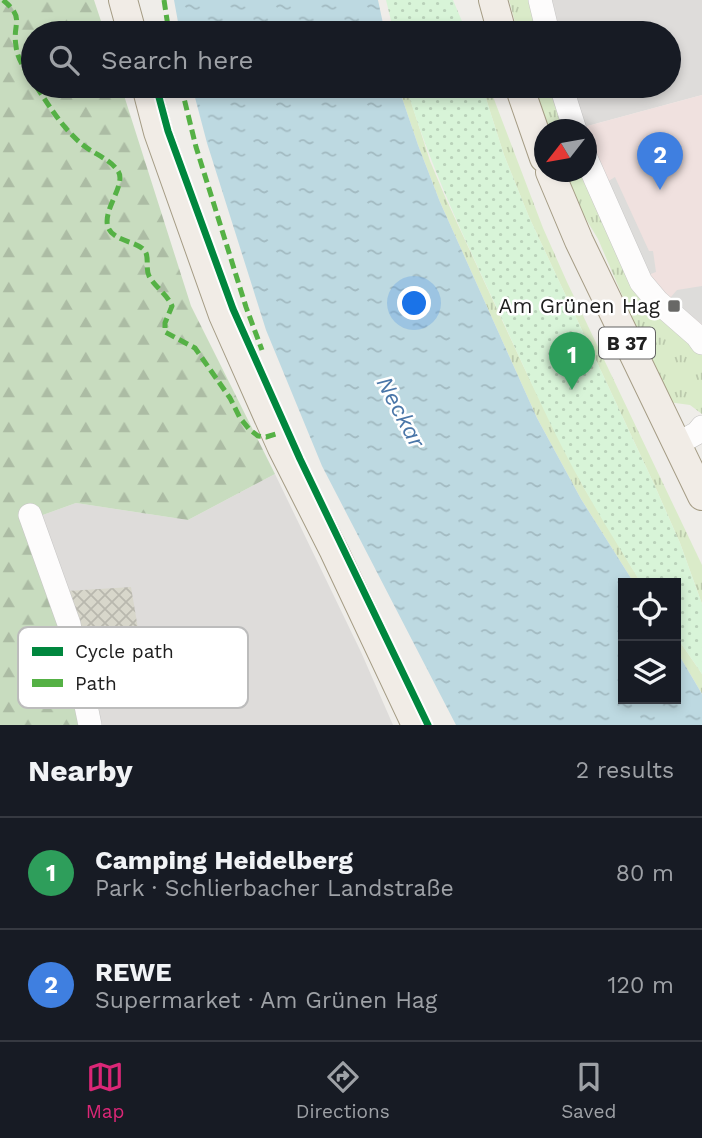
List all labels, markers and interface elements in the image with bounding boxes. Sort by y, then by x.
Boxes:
search box [21,21,681,98]
icon: search [45,41,83,79]
text: Search here [101,45,253,75]
north arrow [534,119,597,182]
pin: 2 [637,132,683,190]
your location [397,286,431,320]
place label: Am Grünen Hag [499,293,661,318]
marker: Am Grünen Hag [666,298,682,314]
road number: B 37 [599,328,655,358]
pin: 1 [549,332,595,390]
water label: Neckar [371,372,431,453]
map controls [618,578,681,704]
button: locate [618,578,681,641]
legend [18,627,248,708]
text: Cycle path [75,640,174,663]
button: layers [618,641,681,704]
text: Path [75,672,117,695]
text: Nearby [28,753,133,788]
text: 2 results [576,757,674,784]
text: Camping Heidelberg [95,845,353,875]
text: 1 [46,860,56,887]
text: 80 m [616,860,674,887]
text: Park · Schlierbacher Landstraße [95,875,454,902]
text: REWE [95,957,172,987]
text: 2 [44,972,58,999]
text: 120 m [608,972,674,999]
text: Supermarket · Am Grünen Hag [95,987,437,1014]
tab: Map [86,1058,124,1123]
tab: Directions [296,1058,390,1123]
tab: Saved [561,1058,616,1123]

